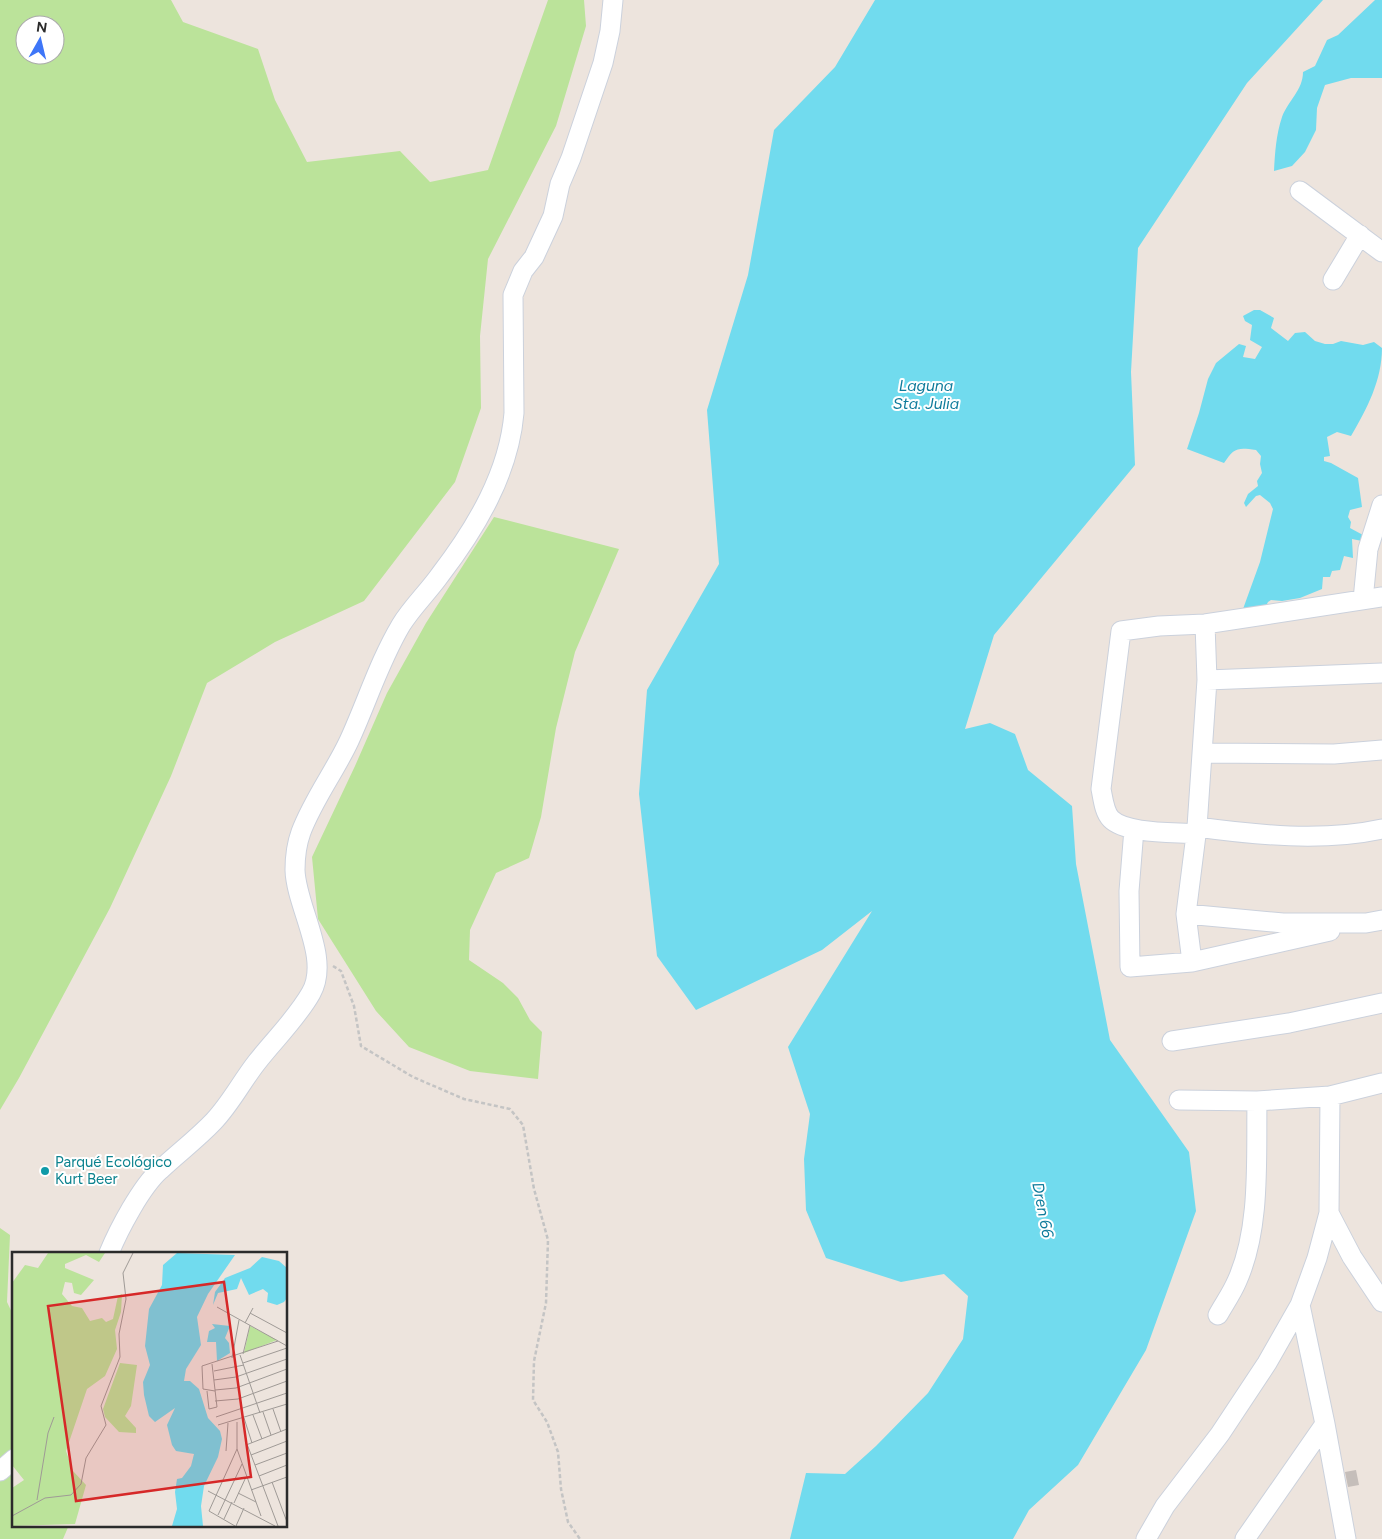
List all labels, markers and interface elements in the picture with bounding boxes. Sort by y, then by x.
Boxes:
north arrow [15,15,65,65]
text: N [35,18,48,37]
water label: Laguna Sta. Julia [893,376,959,413]
place label: Parqué Ecológico Kurt Beer [55,1153,172,1188]
marker: Parqué Ecológico Kurt Beer [39,1165,51,1177]
water label: Dren 66 [1028,1181,1058,1240]
inset map [12,1252,288,1526]

